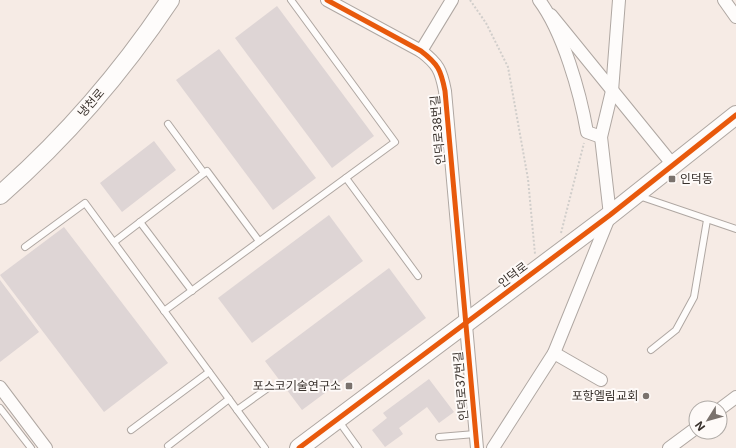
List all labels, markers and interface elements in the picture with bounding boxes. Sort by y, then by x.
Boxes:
street label: 냉천로 [74,85,107,120]
street label: 인덕로38번길 [427,94,448,166]
place label: 인덕동 [680,171,713,186]
marker: 인덕동 [667,174,677,184]
street label: 인덕로 [495,259,530,291]
street label: 인덕로37번길 [450,351,471,421]
place label: 포스코기술연구소 [253,378,341,393]
marker: 포스코기술연구소 [344,381,354,391]
place label: 포항엘림교회 [572,388,638,403]
marker: 포항엘림교회 [641,391,651,401]
north arrow [688,400,728,440]
text: N [692,418,708,434]

